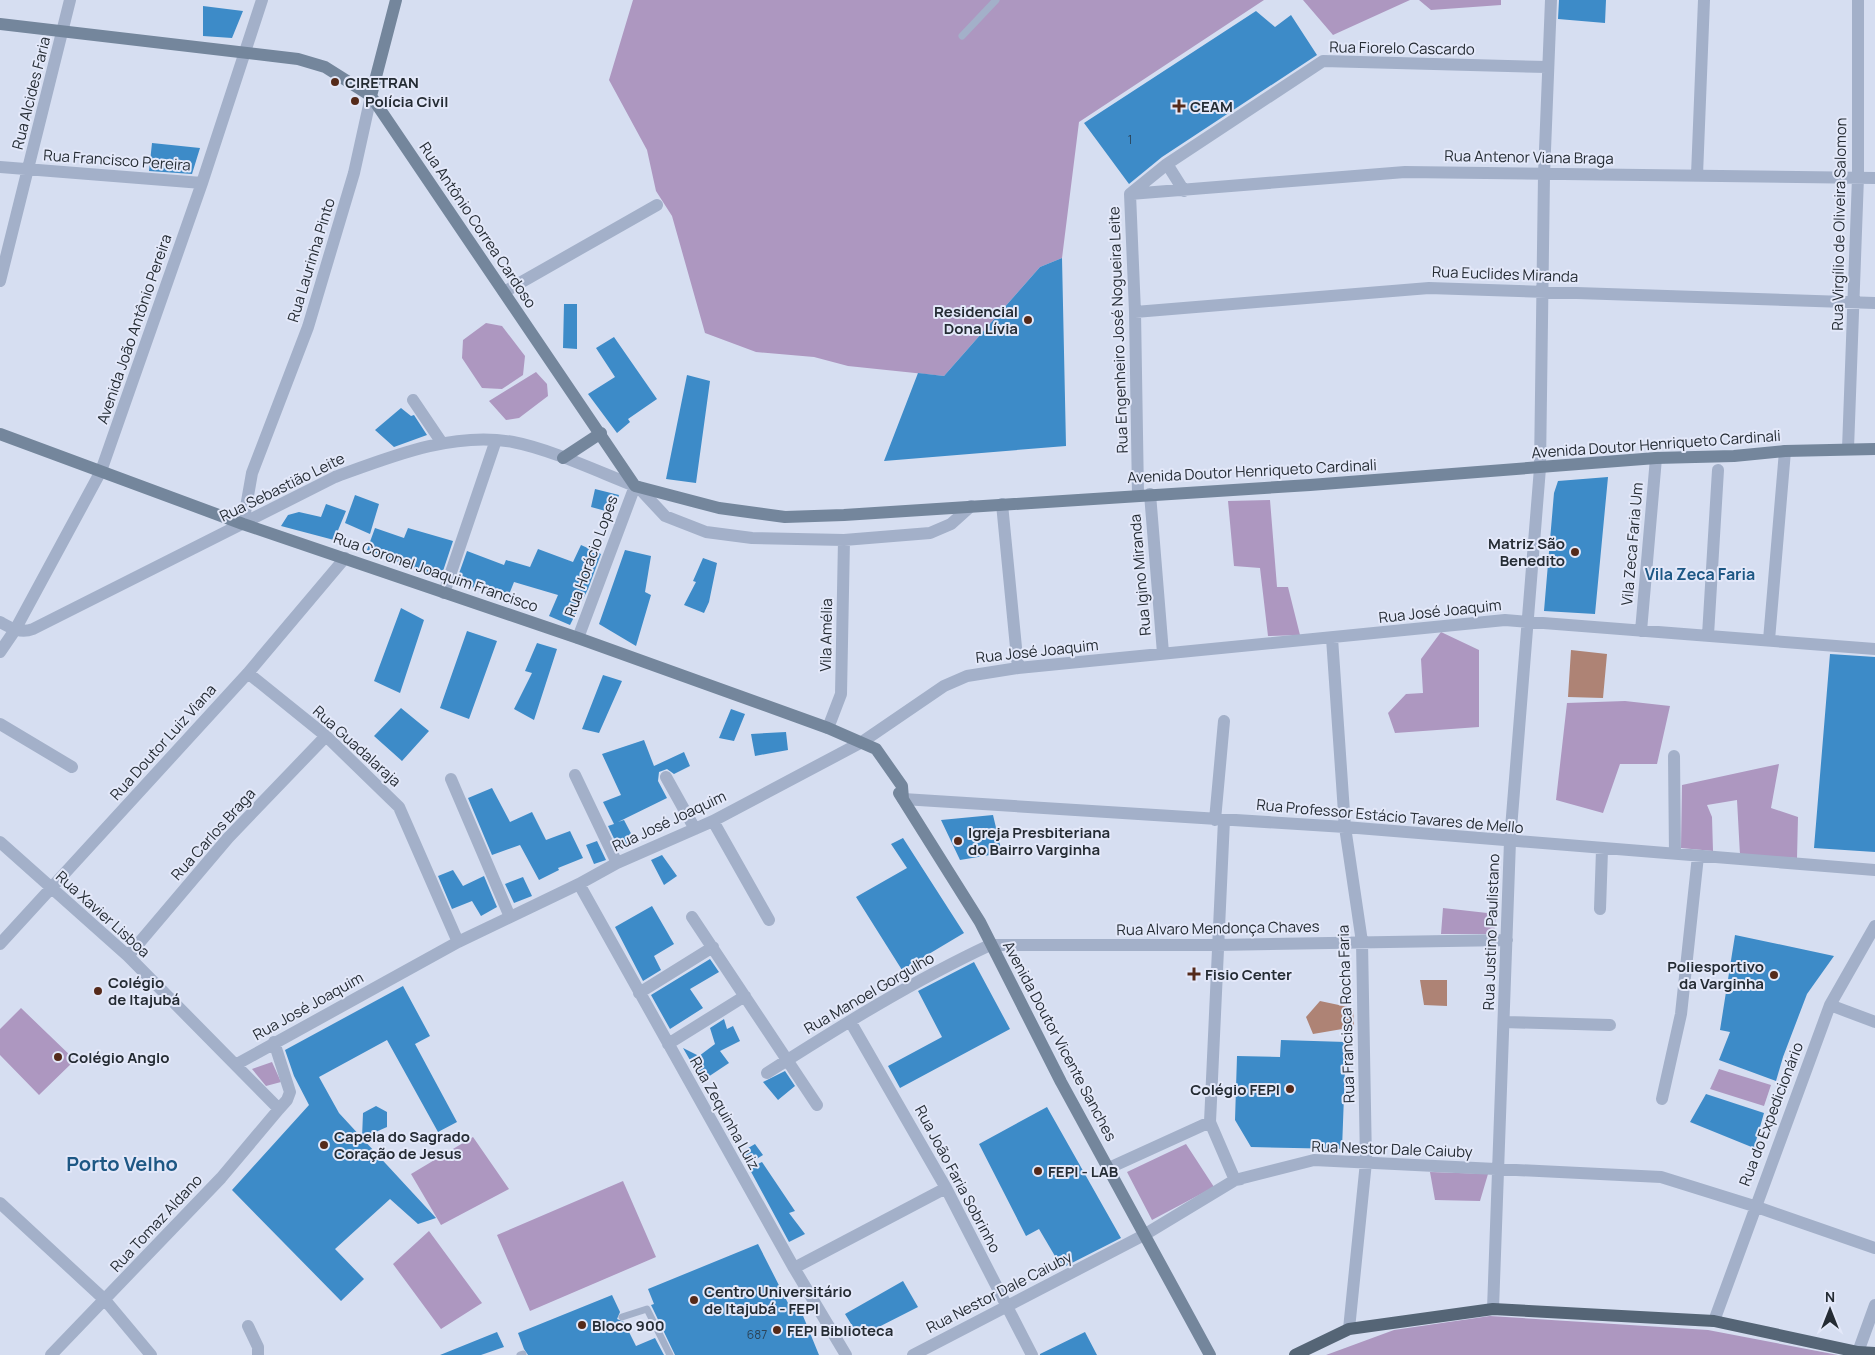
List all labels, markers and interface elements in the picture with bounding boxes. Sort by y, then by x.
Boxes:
street label: Rua Alcides Faria [7,34,55,152]
street label: Rua Fiorelo Cascardo [1329,36,1475,60]
place label: CIRETRAN [345,72,419,93]
marker: CIRETRAN [329,76,341,88]
place label: Polícia Civil [365,91,448,112]
marker: Polícia Civil [349,95,361,107]
place label: CEAM [1190,96,1233,117]
marker: CEAM [1172,99,1186,113]
street label: Rua Virgílio de Oliveira Salomon [1827,117,1851,331]
house number: 1 [1128,131,1132,148]
street label: Rua Antônio Correa Cardoso [415,138,542,312]
street label: Rua Francisco Pereira [43,144,191,176]
street label: Rua Antenor Viana Braga [1444,145,1614,169]
street label: Rua Laurinha Pinto [282,195,340,325]
street label: Rua Engenheiro José Nogueira Leite [1103,206,1133,454]
street label: Avenida João Antônio Pereira [92,231,176,427]
street label: Rua Euclides Miranda [1431,261,1579,287]
place label: Residencial Dona Lívia [934,301,1018,339]
marker: Residencial Dona Lívia [1022,314,1034,326]
street label: Avenida Doutor Henriqueto Cardinali [1531,425,1781,463]
street label: Rua Sebastião Leite [216,447,348,526]
street label: Avenida Doutor Henriqueto Cardinali [1127,454,1377,488]
street label: Vila Zeca Faria Um [1616,481,1648,607]
street label: Rua Horácio Lopes [559,492,623,620]
street label: Rua Igino Miranda [1124,513,1156,637]
street label: Rua Coronel Joaquim Francisco [331,527,541,617]
place label: Matriz São Benedito [1488,533,1565,571]
marker: Matriz São Benedito [1569,546,1581,558]
district label: Vila Zeca Faria [1645,563,1755,585]
street label: Rua José Joaquim [1378,594,1502,628]
street label: Vila Amélia [815,598,837,672]
street label: Rua José Joaquim [975,634,1099,668]
street label: Rua Doutor Luiz Viana [105,679,221,805]
street label: Rua Guadalaraja [308,701,406,791]
street label: Rua Carlos Braga [166,783,260,885]
street label: Rua José Joaquim [609,785,729,857]
street label: Rua Professor Estácio Tavares de Mello [1256,794,1525,838]
place label: Igreja Presbiteriana do Bairro Varginha [968,822,1110,860]
marker: Igreja Presbiteriana do Bairro Varginha [952,835,964,847]
street label: Rua Justino Paulistano [1478,853,1504,1011]
street label: Rua Xavier Lisboa [51,866,155,962]
street label: Rua Alvaro Mendonça Chaves [1116,916,1320,940]
street label: Rua Francisca Rocha Faria [1332,925,1360,1103]
street label: Avenida Doutor Vicente Sanches [998,937,1122,1145]
street label: Rua Manoel Gorgulho [800,947,938,1039]
place label: Poliesportivo da Varginha [1667,956,1764,994]
place label: Fisio Center [1205,964,1292,985]
street label: Rua José Joaquim [249,967,367,1045]
marker: Fisio Center [1187,967,1201,981]
marker: Poliesportivo da Varginha [1768,969,1780,981]
place label: Colégio de Itajubá [108,972,180,1010]
marker: Colégio de Itajubá [92,985,104,997]
street label: Rua do Expedicionário [1734,1039,1808,1189]
place label: Colégio Anglo [68,1047,169,1068]
marker: Colégio Anglo [52,1051,64,1063]
street label: Rua Zequinha Luiz [685,1053,765,1173]
place label: Colégio FEPI [1190,1079,1280,1100]
marker: Colégio FEPI [1284,1083,1296,1095]
street label: Rua João Faria Sobrinho [910,1102,1006,1257]
place label: Capela do Sagrado Coração de Jesus [334,1126,470,1164]
street label: Rua Nestor Dale Caiuby [1311,1136,1473,1162]
marker: Capela do Sagrado Coração de Jesus [318,1139,330,1151]
district label: Porto Velho [66,1150,178,1177]
place label: FEPI - LAB [1048,1161,1119,1182]
marker: FEPI - LAB [1032,1165,1044,1177]
street label: Rua Tomaz Aldano [105,1170,207,1276]
street label: Rua Nestor Dale Caiuby [922,1246,1076,1338]
place label: Centro Universitário de Itajubá - FEPI [704,1281,852,1319]
north arrow [1805,1285,1855,1335]
text: N [1825,1287,1835,1306]
marker: Centro Universitário de Itajubá - FEPI [688,1294,700,1306]
place label: Bloco 900 [592,1315,665,1336]
marker: Bloco 900 [576,1319,588,1331]
place label: FEPI Biblioteca [787,1320,893,1341]
marker: FEPI Biblioteca [771,1324,783,1336]
house number: 687 [747,1326,767,1343]

